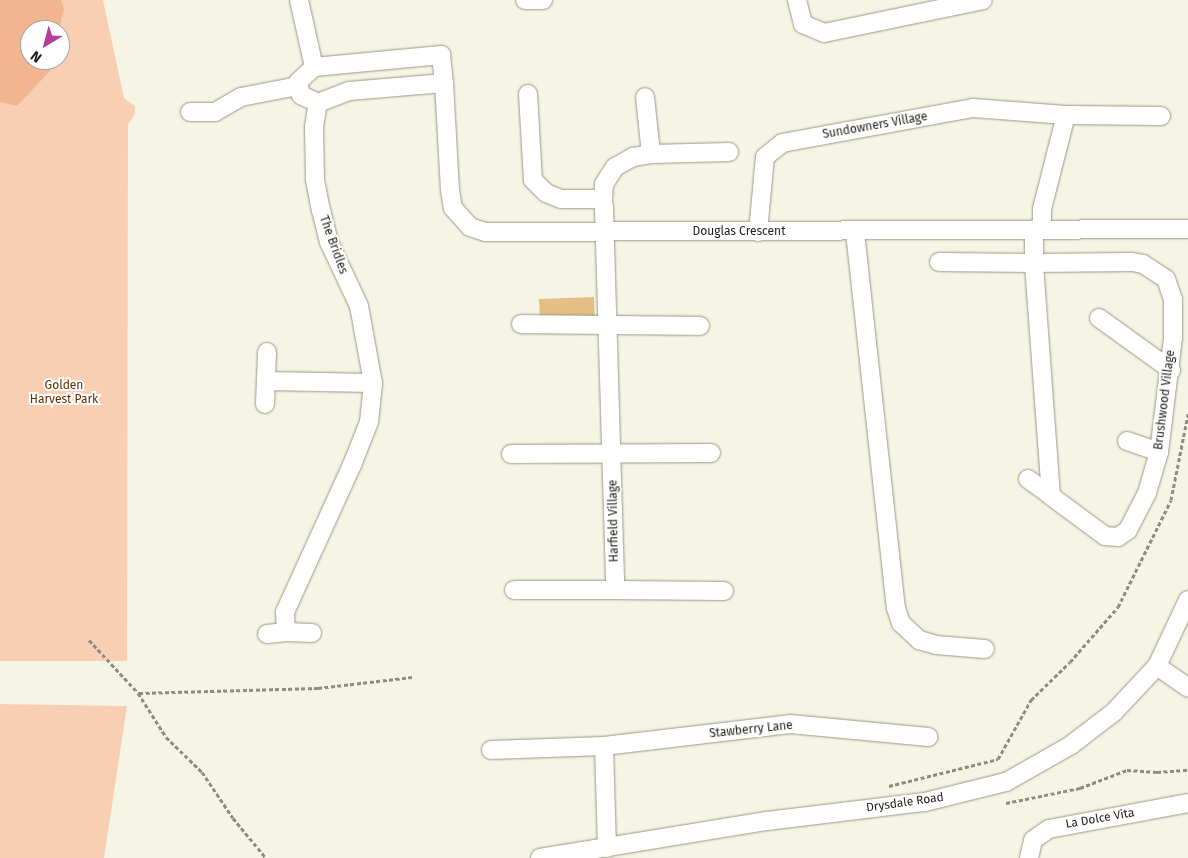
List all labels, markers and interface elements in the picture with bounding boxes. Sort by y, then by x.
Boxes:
north arrow [20,20,70,70]
text: N [27,47,45,66]
street label: Sundowners Village [821,110,929,142]
street label: The Bridles [316,214,350,276]
street label: Douglas Crescent [693,225,785,239]
street label: Brushwood Village [1152,349,1178,451]
park label: Golden Harvest Park [30,379,98,407]
street label: Harfield Village [606,480,622,562]
street label: Stawberry Lane [709,718,793,742]
street label: Drysdale Road [865,790,945,816]
street label: La Dolce Vita [1064,806,1136,832]

